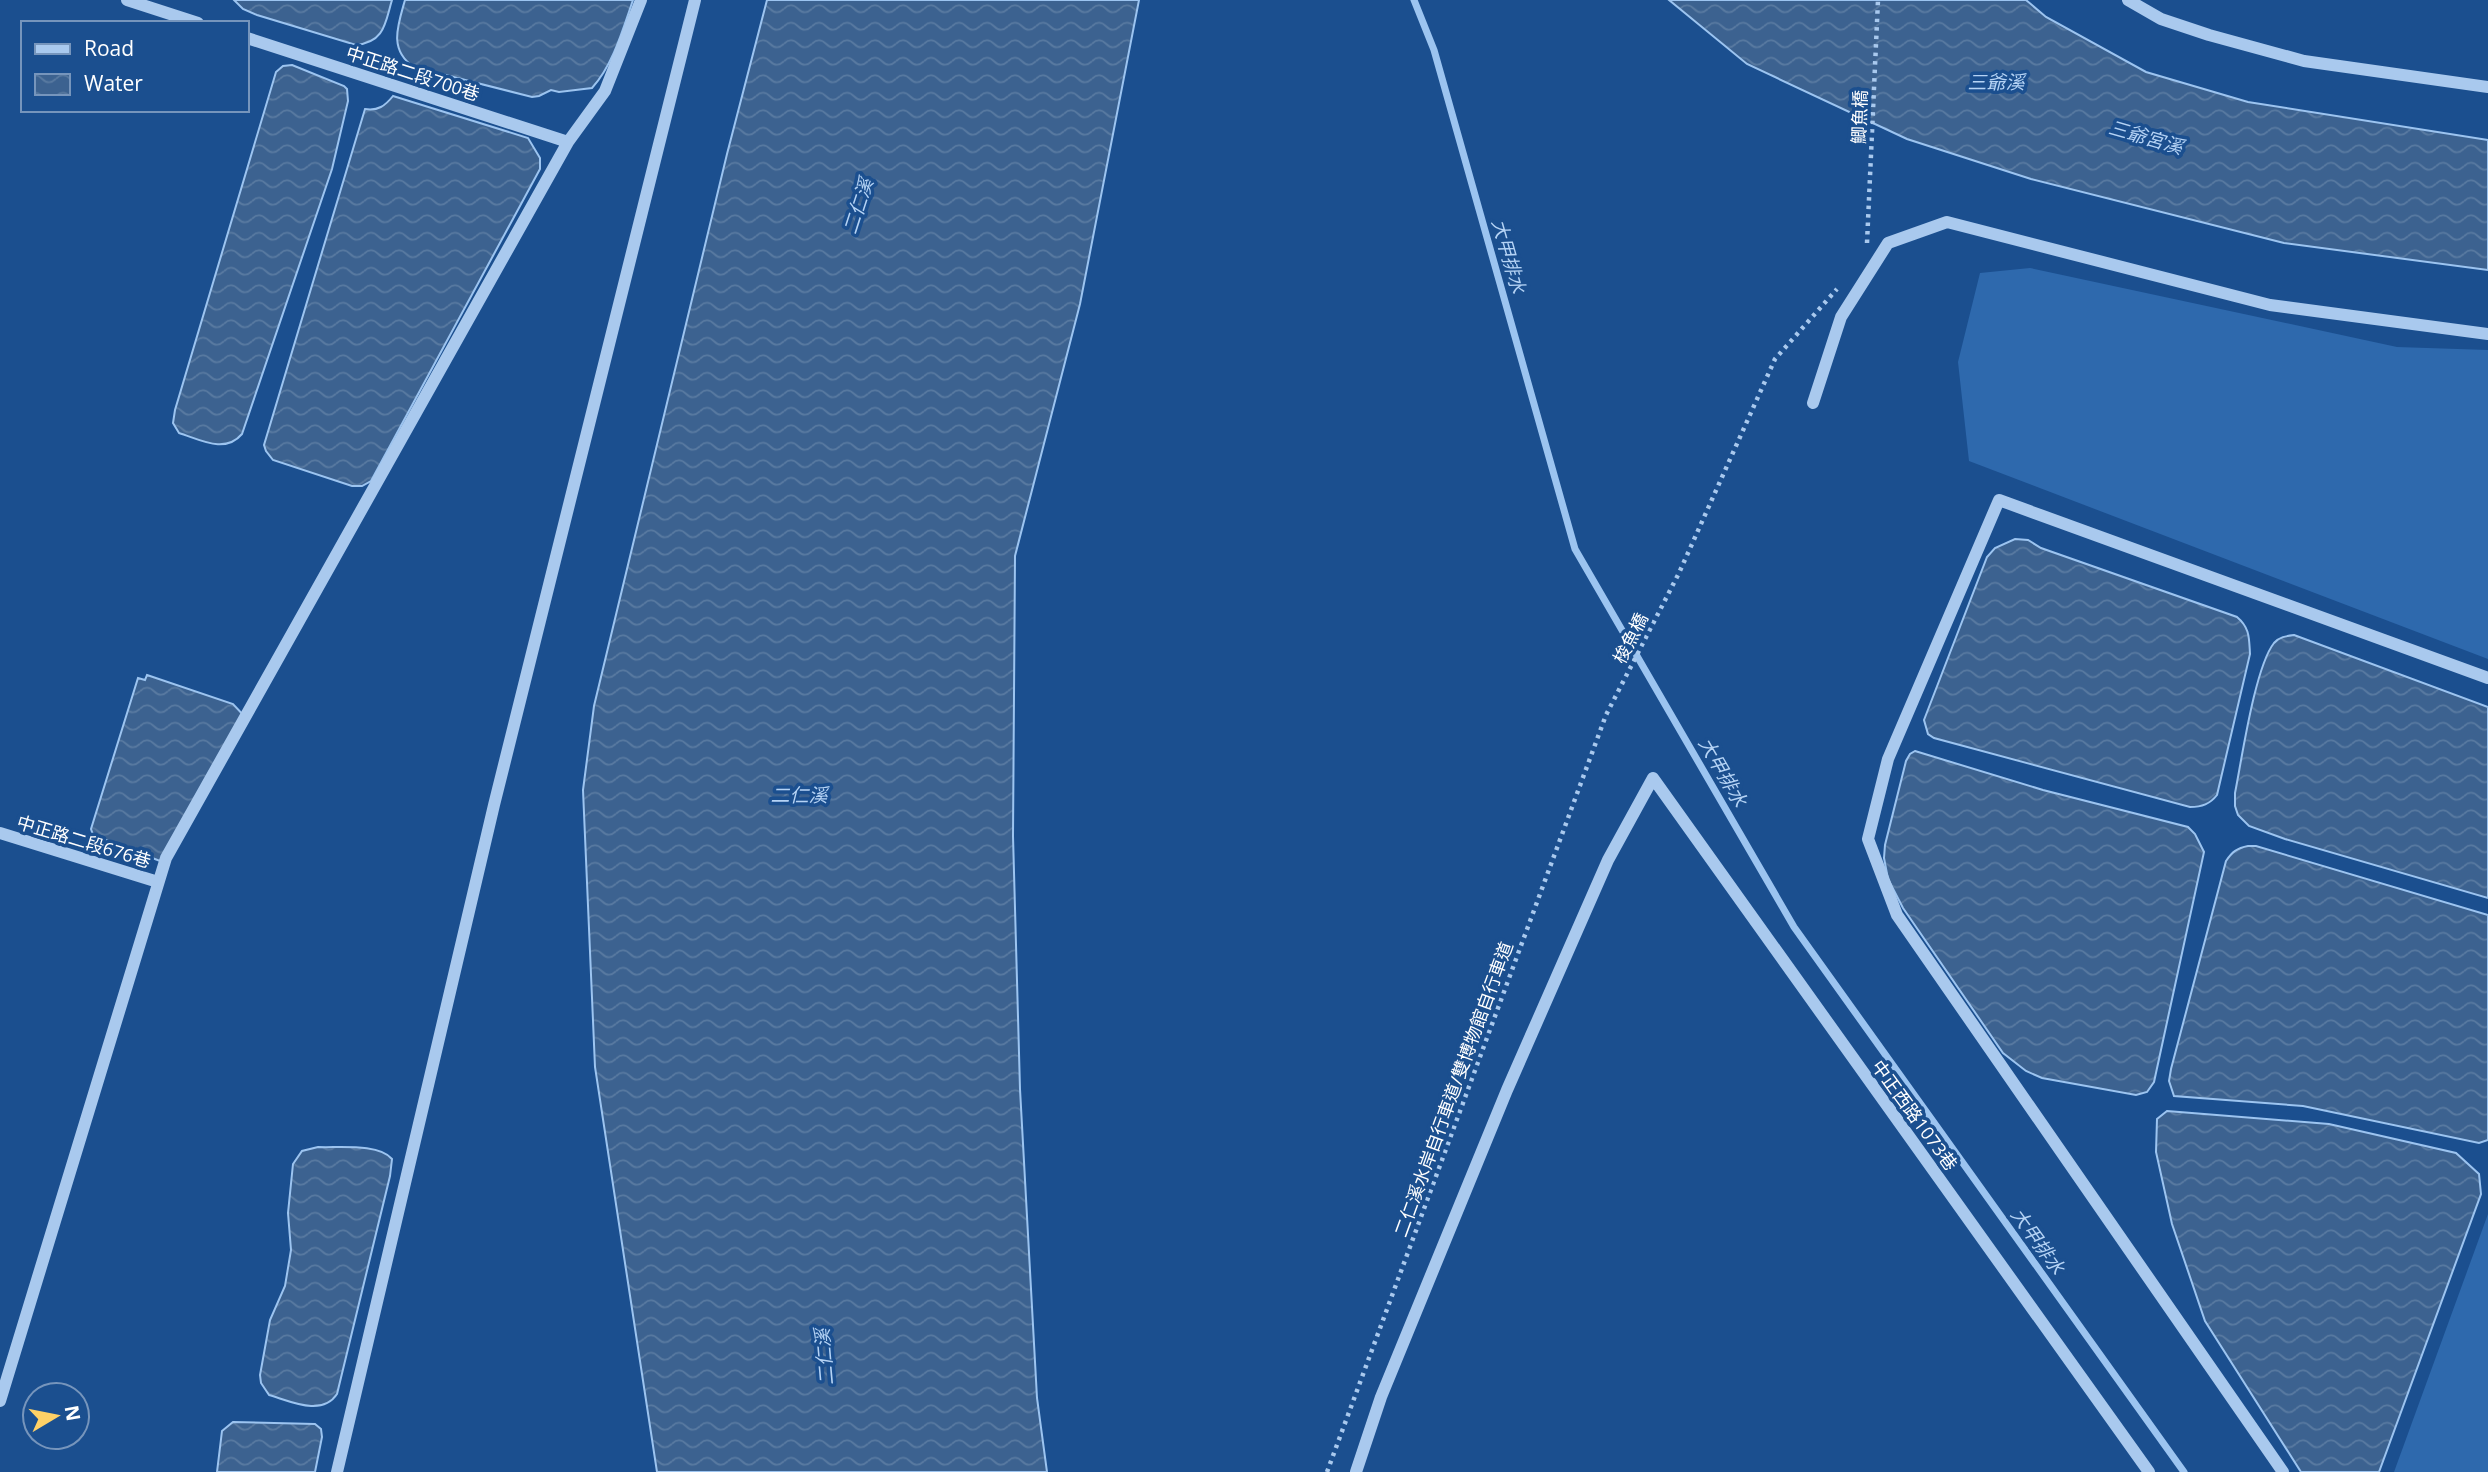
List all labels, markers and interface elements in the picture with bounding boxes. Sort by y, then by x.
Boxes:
legend [21,21,248,112]
text: Road [84,34,134,62]
street label: 中正路二段700巷 [343,40,483,106]
text: Water [84,69,143,97]
water label: 三爺溪 [1967,69,2027,95]
street label: 鯽魚橋 [1846,90,1872,144]
water label: 三爺宮溪 [2106,114,2189,161]
water label: 二仁溪 [837,172,880,237]
water label: 大甲排水 [1486,216,1532,297]
street label: 梭魚橋 [1607,608,1653,668]
water label: 大甲排水 [1693,733,1754,812]
water label: 二仁溪 [770,782,830,808]
street label: 中正路二段676巷 [14,809,154,873]
street label: 二仁溪水岸自行車道/雙博物館自行車道 [1388,938,1518,1240]
street label: 中正西路1073巷 [1867,1055,1963,1175]
water label: 大甲排水 [2005,1203,2071,1280]
water label: 二仁溪 [808,1324,839,1387]
north arrow [21,1381,91,1451]
text: N [59,1403,87,1423]

